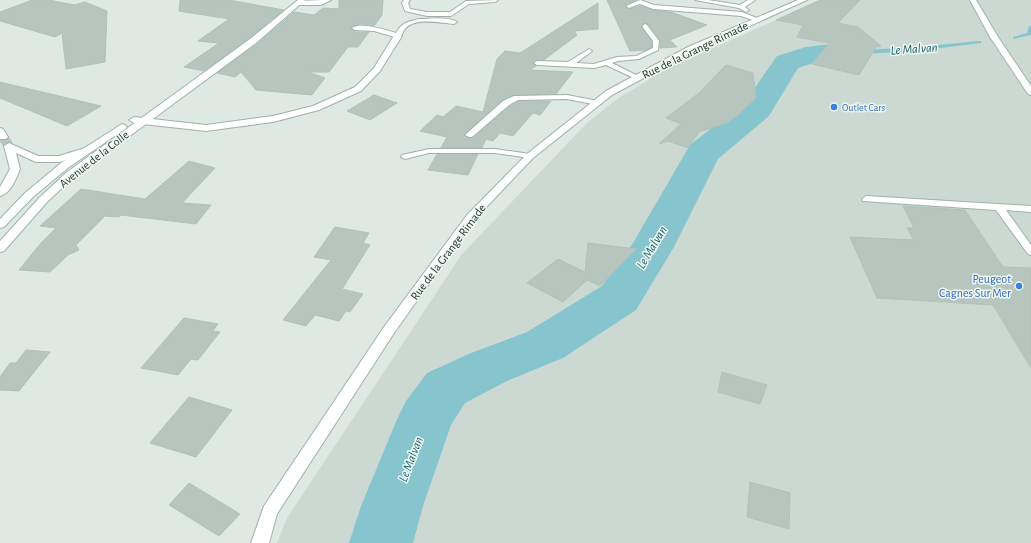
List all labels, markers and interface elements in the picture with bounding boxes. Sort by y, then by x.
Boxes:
street label: Rue de la Grange Rimade [640,19,750,81]
water label: Le Malvan [890,41,938,58]
marker: Outlet Cars [829,102,839,112]
place label: Outlet Cars [842,103,886,113]
street label: Avenue de la Colle [57,128,131,190]
street label: Rue de la Grange Rimade [408,202,488,302]
water label: Le Malvan [635,224,670,271]
place label: Peugeot Cagnes Sur Mer [939,273,1011,299]
marker: Peugeot Cagnes Sur Mer [1014,281,1024,291]
water label: Le Malvan [397,435,426,484]

